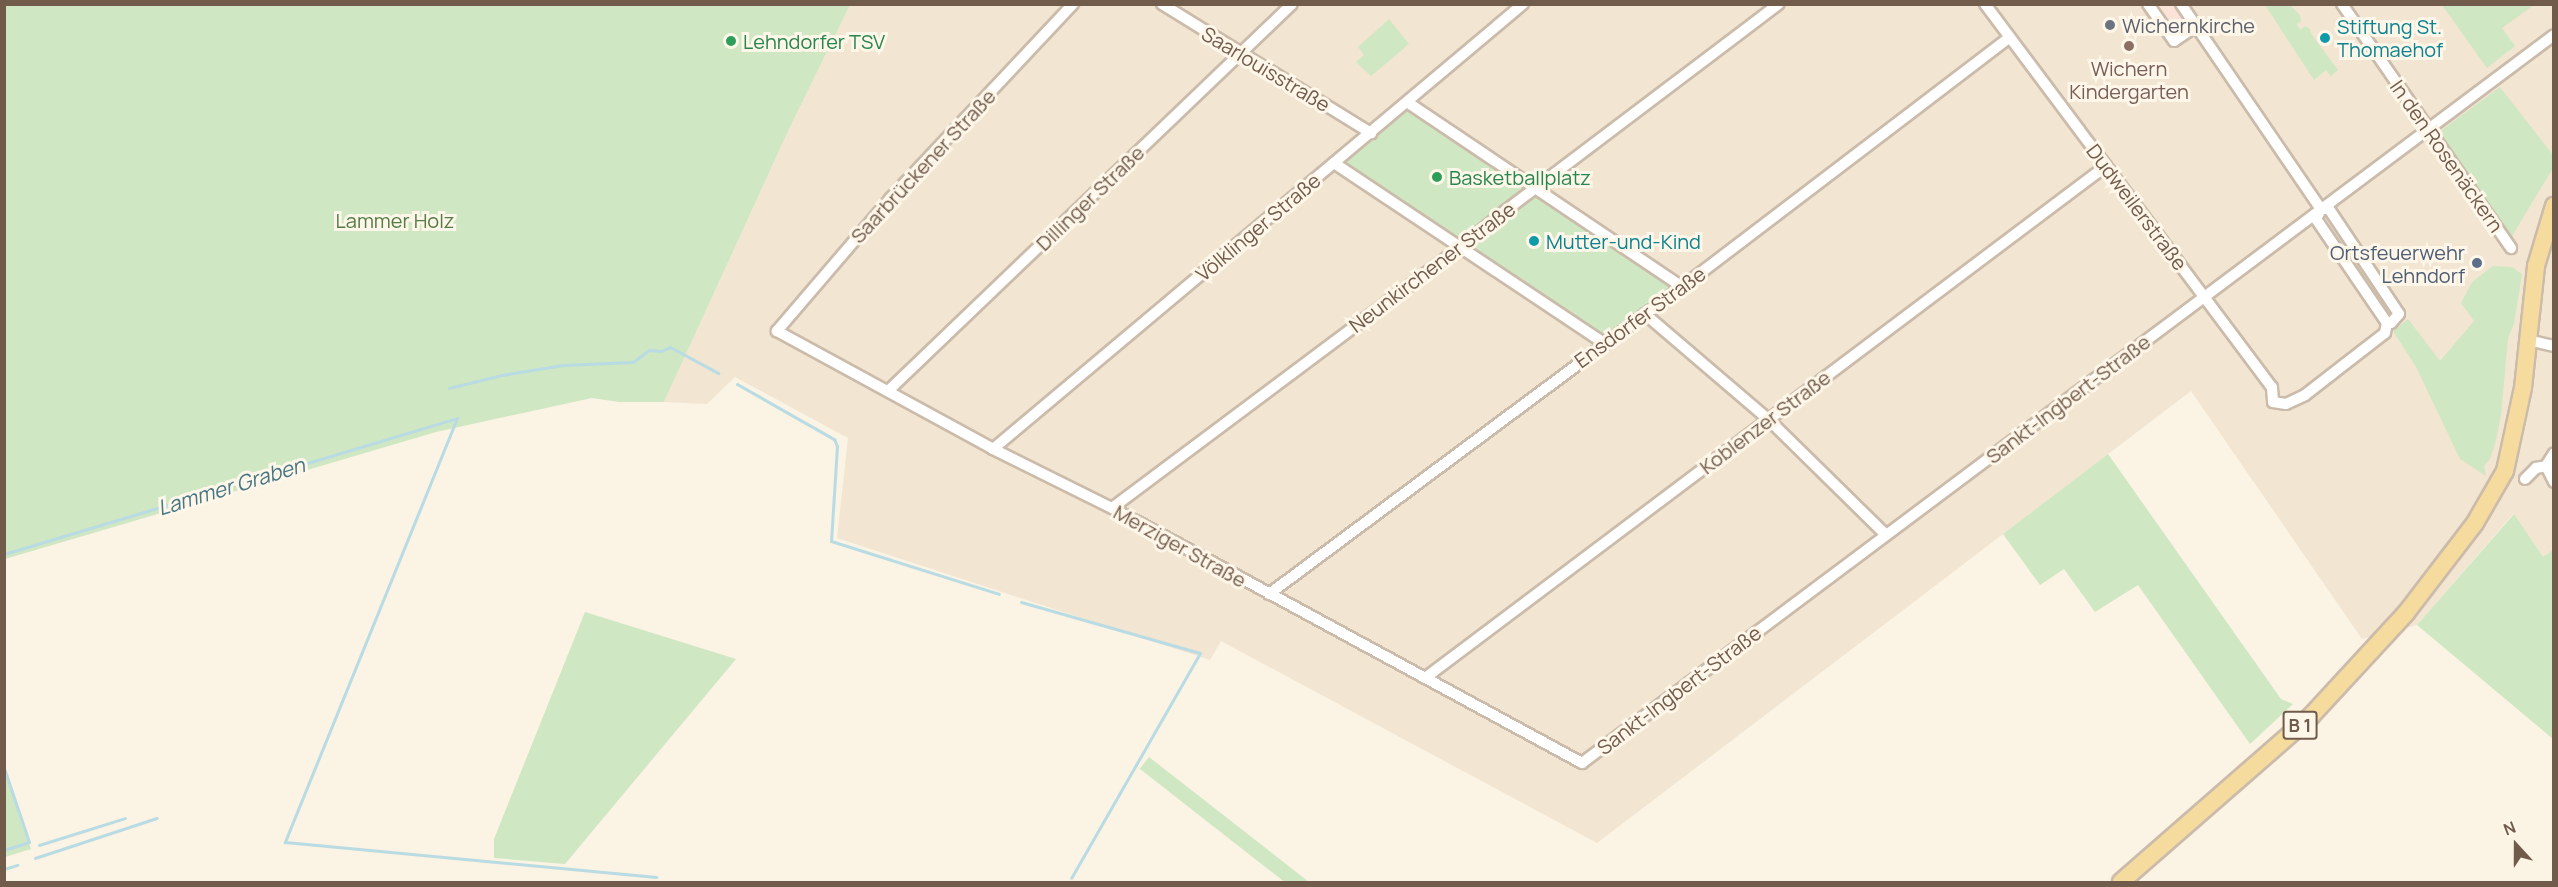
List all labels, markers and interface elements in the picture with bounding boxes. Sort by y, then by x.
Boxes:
place label: Wichernkirche [2122,13,2255,37]
place label: Stiftung St. Thomaehof [2337,14,2443,61]
marker: Wichernkirche [2103,18,2117,32]
street label: Saarlouisstraße [1198,21,1334,117]
place label: Lehndorfer TSV [743,29,885,53]
marker: Stiftung St. Thomaehof [2318,31,2332,45]
marker: Lehndorfer TSV [724,34,738,48]
marker: Wichern Kindergarten [2122,39,2136,53]
place label: Wichern Kindergarten [2069,56,2189,103]
street label: In den Rosenäckern [2385,75,2509,237]
street label: Saarbrückener Straße [846,84,1000,248]
street label: Dudweilerstraße [2082,139,2192,275]
street label: Dillinger Straße [1031,141,1149,255]
place label: Basketballplatz [1449,165,1591,189]
street label: Völklinger Straße [1191,168,1325,286]
marker: Basketballplatz [1430,170,1444,184]
street label: Neunkirchener Straße [1344,197,1520,337]
park label: Lammer Holz [336,208,454,232]
place label: Mutter-und-Kind [1546,229,1701,253]
marker: Mutter-und-Kind [1527,234,1541,248]
place label: Ortsfeuerwehr Lehndorf [2330,240,2465,287]
marker: Ortsfeuerwehr Lehndorf [2470,256,2484,270]
street label: Ensdorfer Straße [1570,261,1710,373]
street label: Sankt-Ingbert-Straße [1981,330,2155,468]
street label: Koblenzer Straße [1695,365,1835,479]
water label: Lammer Graben [154,452,308,520]
street label: Merziger Straße [1110,500,1250,592]
street label: Sankt-Ingbert-Straße [1592,621,1766,759]
road number: B 1 [2282,710,2318,740]
north arrow [2486,815,2546,875]
text: N [2500,816,2519,841]

